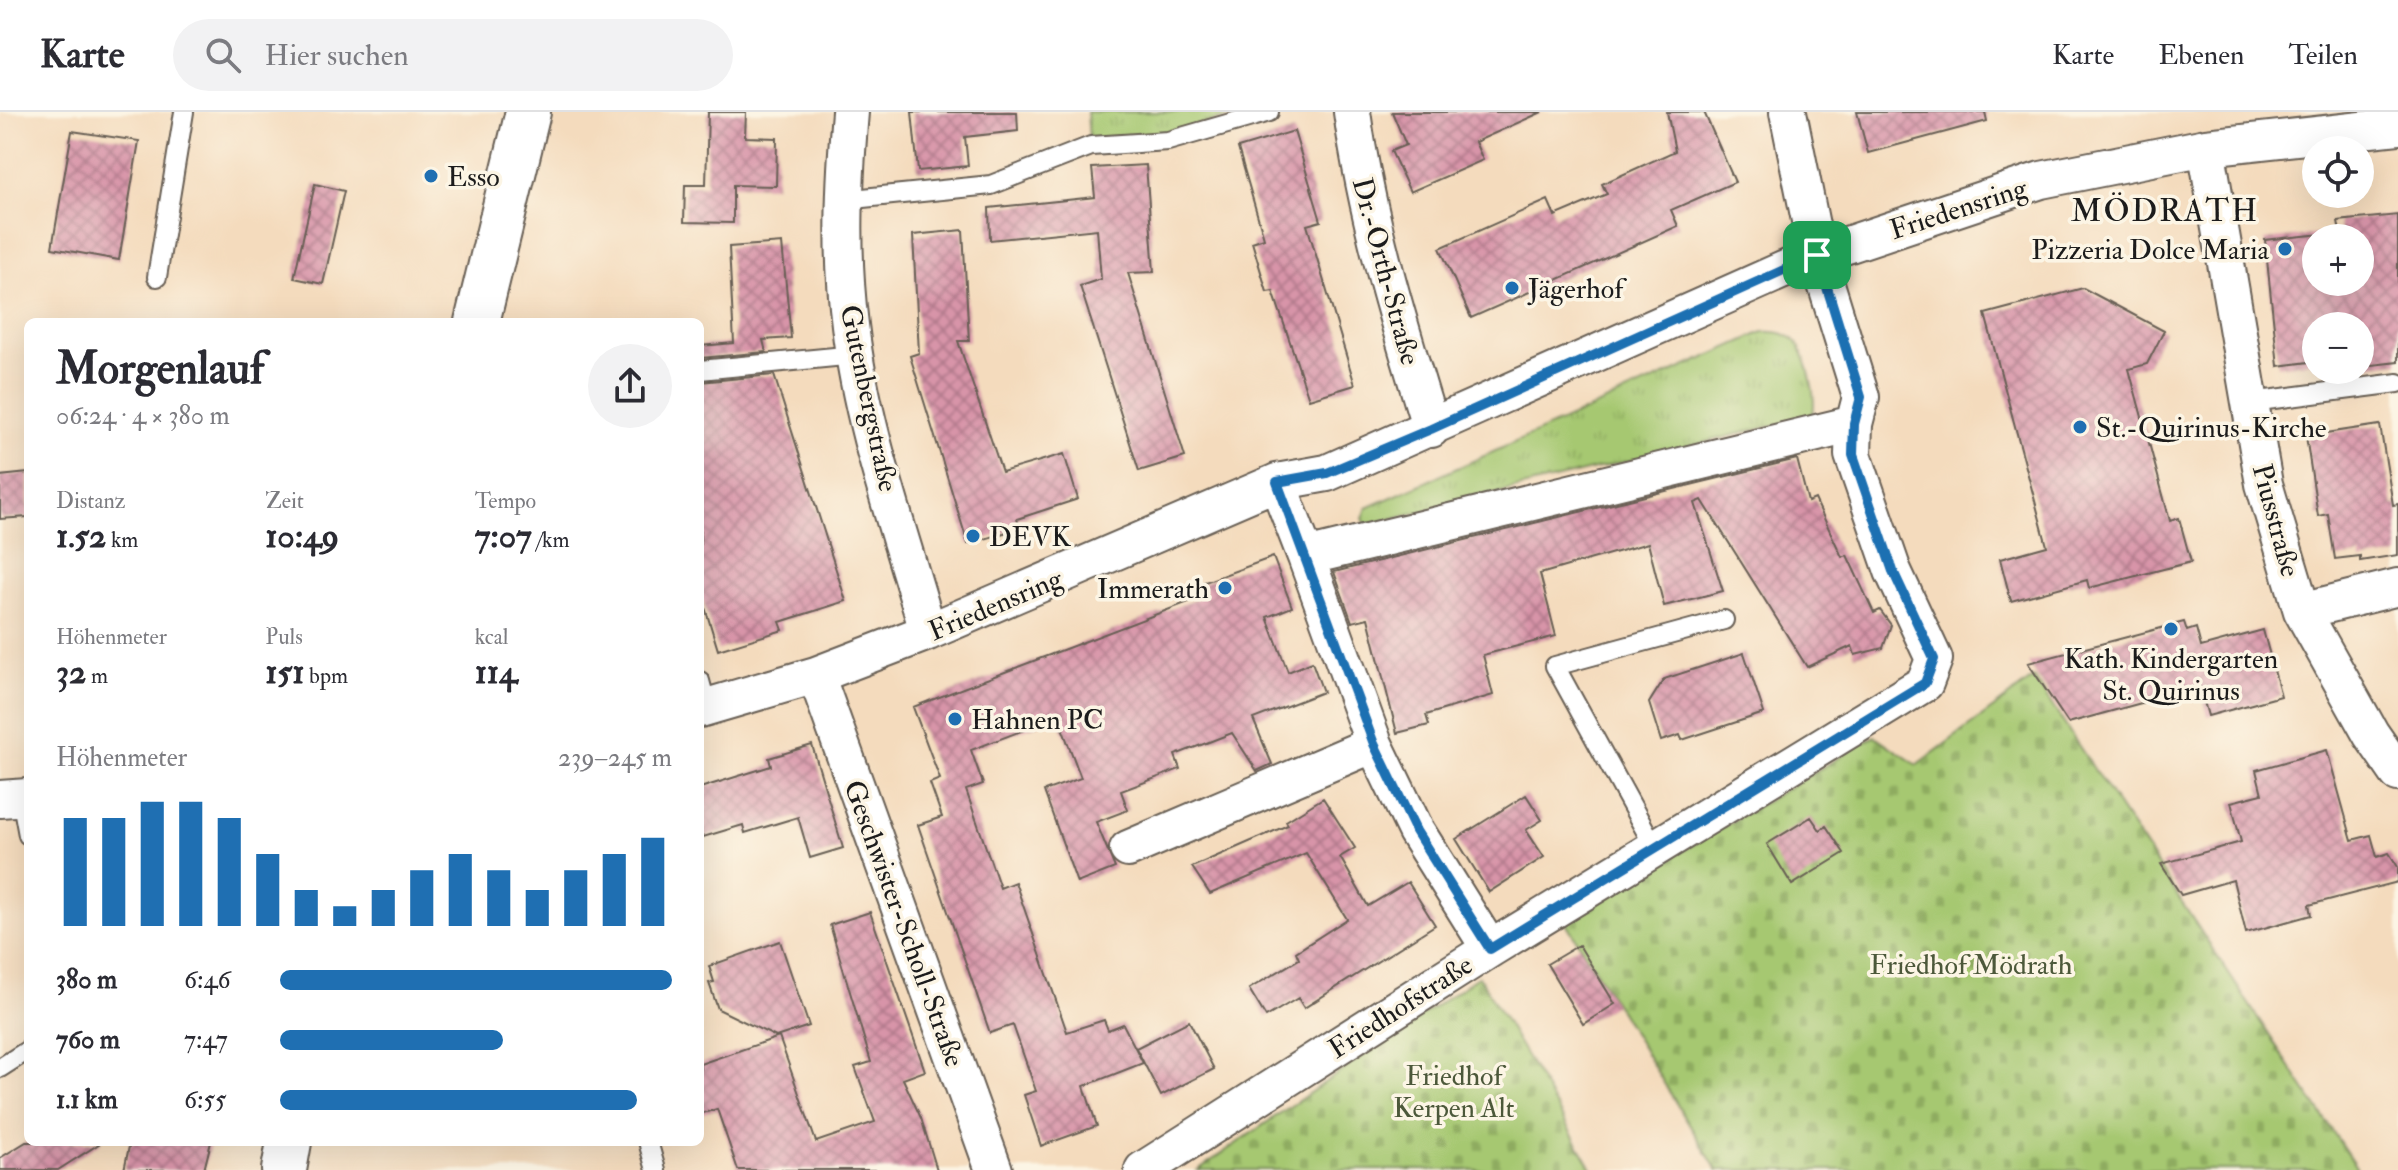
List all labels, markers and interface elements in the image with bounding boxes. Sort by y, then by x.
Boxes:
search box [173,19,733,91]
text: Karte [40,31,125,79]
icon: search [201,33,245,77]
text: Hier suchen [265,37,409,74]
text: Karte [2052,38,2114,73]
text: Ebenen [2158,38,2244,73]
text: Teilen [2288,38,2358,73]
map controls [2302,136,2374,384]
button: locate [2302,136,2374,208]
place label: Esso [447,160,500,195]
marker: Esso [422,167,440,185]
street label: Friedensring [1886,170,2033,248]
street label: Dr.-Orth-Straße [1344,174,1427,369]
district label: MÖDRATH [2071,191,2259,231]
pin [1783,221,1851,289]
button: + [2302,224,2374,296]
icon: arrive [1795,233,1839,277]
place label: Pizzeria Dolce Maria [2031,233,2269,268]
marker: Pizzeria Dolce Maria [2276,240,2294,258]
place label: Jägerhof [1527,272,1627,307]
marker: Jägerhof [1503,279,1521,297]
street label: Gutenbergstraße [832,302,905,495]
button: − [2302,312,2374,384]
text: Morgenlauf [56,342,264,397]
button: share [588,344,672,428]
text: 06:24 · 4 × 380 m [56,400,230,432]
place label: St.-Quirinus-Kirche [2096,411,2327,446]
marker: St.-Quirinus-Kirche [2071,418,2089,436]
street label: Piusstraße [2244,460,2307,581]
text: Distanz [56,487,125,515]
text: Zeit [265,487,304,515]
text: Tempo [475,487,536,515]
text: 1.52 [56,515,106,558]
text: 10:49 [265,515,339,558]
text: 7:07 [475,515,532,558]
place label: DEVK [989,520,1071,555]
text: km [106,526,138,554]
text: /km [532,526,570,554]
marker: DEVK [964,527,982,545]
street label: Friedensring [923,561,1069,649]
place label: Immerath [1097,572,1209,607]
marker: Immerath [1216,579,1234,597]
marker: Kath. Kindergarten St. Quirinus [2162,620,2180,638]
text: Höhenmeter [56,623,167,651]
text: Puls [265,623,303,651]
text: kcal [475,623,508,651]
place label: Kath. Kindergarten St. Quirinus [2064,642,2278,709]
text: 32 [56,651,86,694]
text: 151 [265,651,304,694]
text: 114 [475,651,517,694]
text: m [86,662,108,690]
text: bpm [304,662,348,690]
place label: Hahnen PC [971,703,1104,738]
marker: Hahnen PC [946,710,964,728]
text: Höhenmeter [56,742,187,774]
text: 239–245 m [558,742,672,774]
street label: Geschwister-Scholl-Straße [835,775,972,1072]
street label: Friedhofstraße [1322,948,1480,1067]
park label: Friedhof Mödrath [1870,948,2073,983]
text: 380 m [56,964,117,996]
text: 6:46 [184,964,231,996]
text: 760 m [56,1024,120,1056]
text: 7:47 [184,1024,228,1056]
park label: Friedhof Kerpen Alt [1393,1059,1515,1126]
text: 1.1 km [56,1084,118,1116]
text: 6:55 [184,1084,226,1116]

